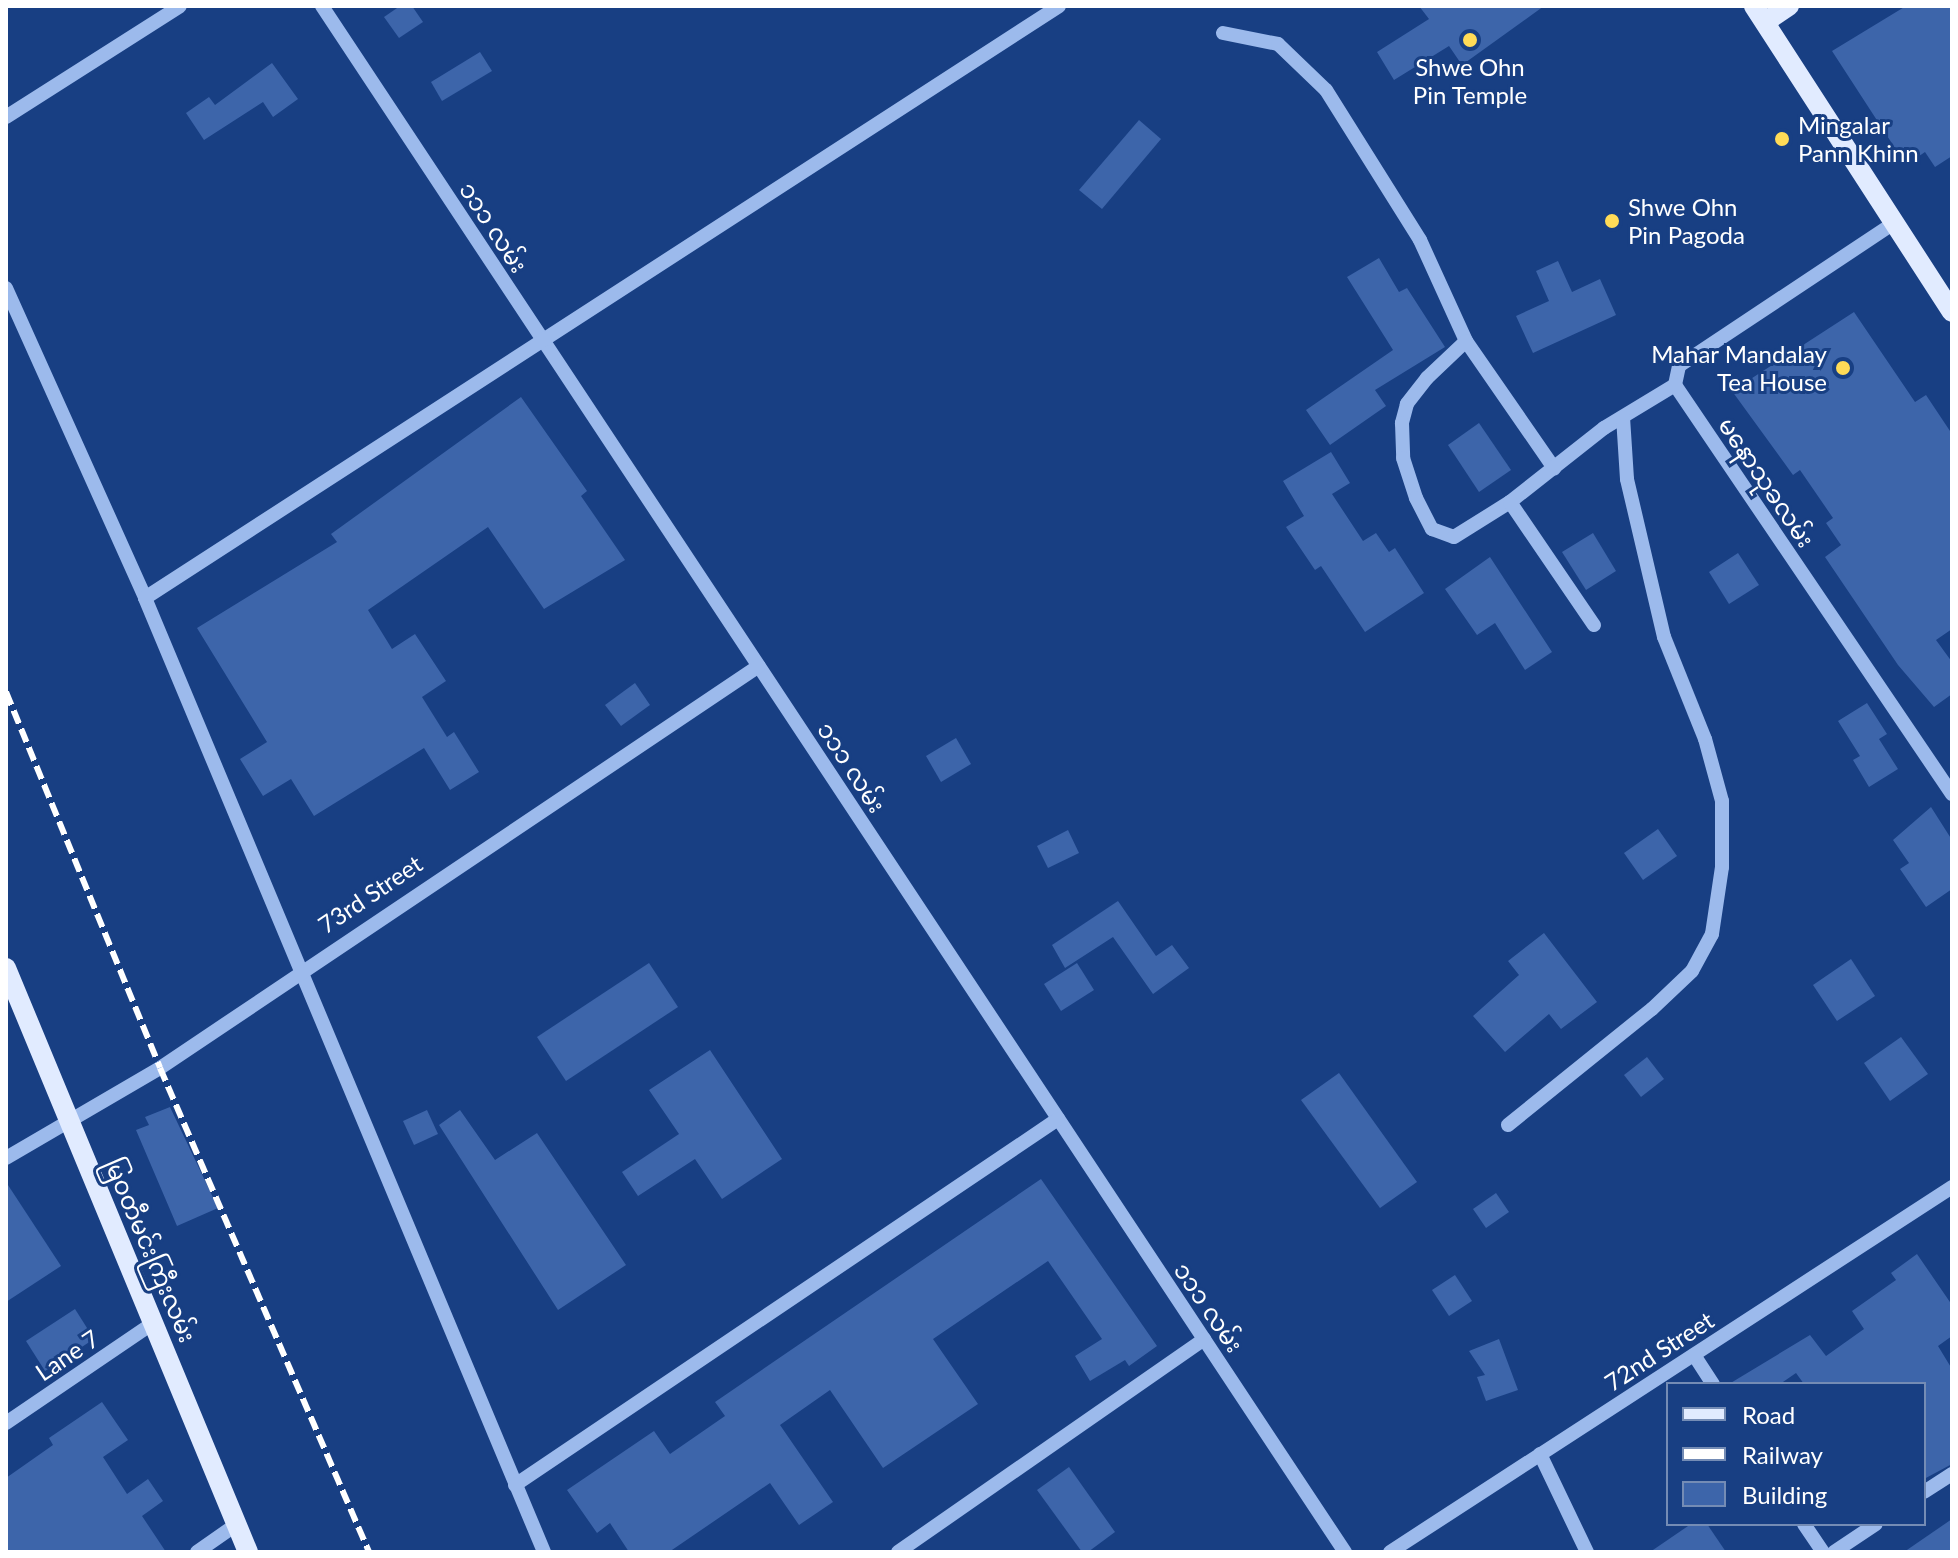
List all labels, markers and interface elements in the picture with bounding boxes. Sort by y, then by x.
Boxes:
marker: Shwe Ohn Pin Temple [1461,31,1479,49]
place label: Shwe Ohn Pin Temple [1412,53,1528,109]
place label: Mingalar Pann Khinn [1798,111,1919,167]
marker: Mingalar Pann Khinn [1773,130,1791,148]
street label: ၁၁၁ လမ်း [454,176,534,278]
place label: Shwe Ohn Pin Pagoda [1628,193,1745,249]
marker: Shwe Ohn Pin Pagoda [1603,212,1621,230]
place label: Mahar Mandalay Tea House [1651,340,1827,396]
marker: Mahar Mandalay Tea House [1834,359,1852,377]
street label: မနောသုခလမ်း [1713,412,1821,552]
street label: ၁၁၁ လမ်း [812,716,892,818]
street label: 73rd Street [313,849,427,939]
street label: မြဝတီမင်းကြီးလမ်း [99,1154,203,1346]
street label: ၁၁၁ လမ်း [1168,1256,1250,1358]
street label: 72nd Street [1599,1305,1719,1397]
street label: Lane 7 [30,1323,104,1387]
legend [1666,1382,1926,1526]
text: Road [1742,1400,1795,1429]
text: Railway [1742,1440,1823,1469]
text: Building [1742,1480,1827,1509]

